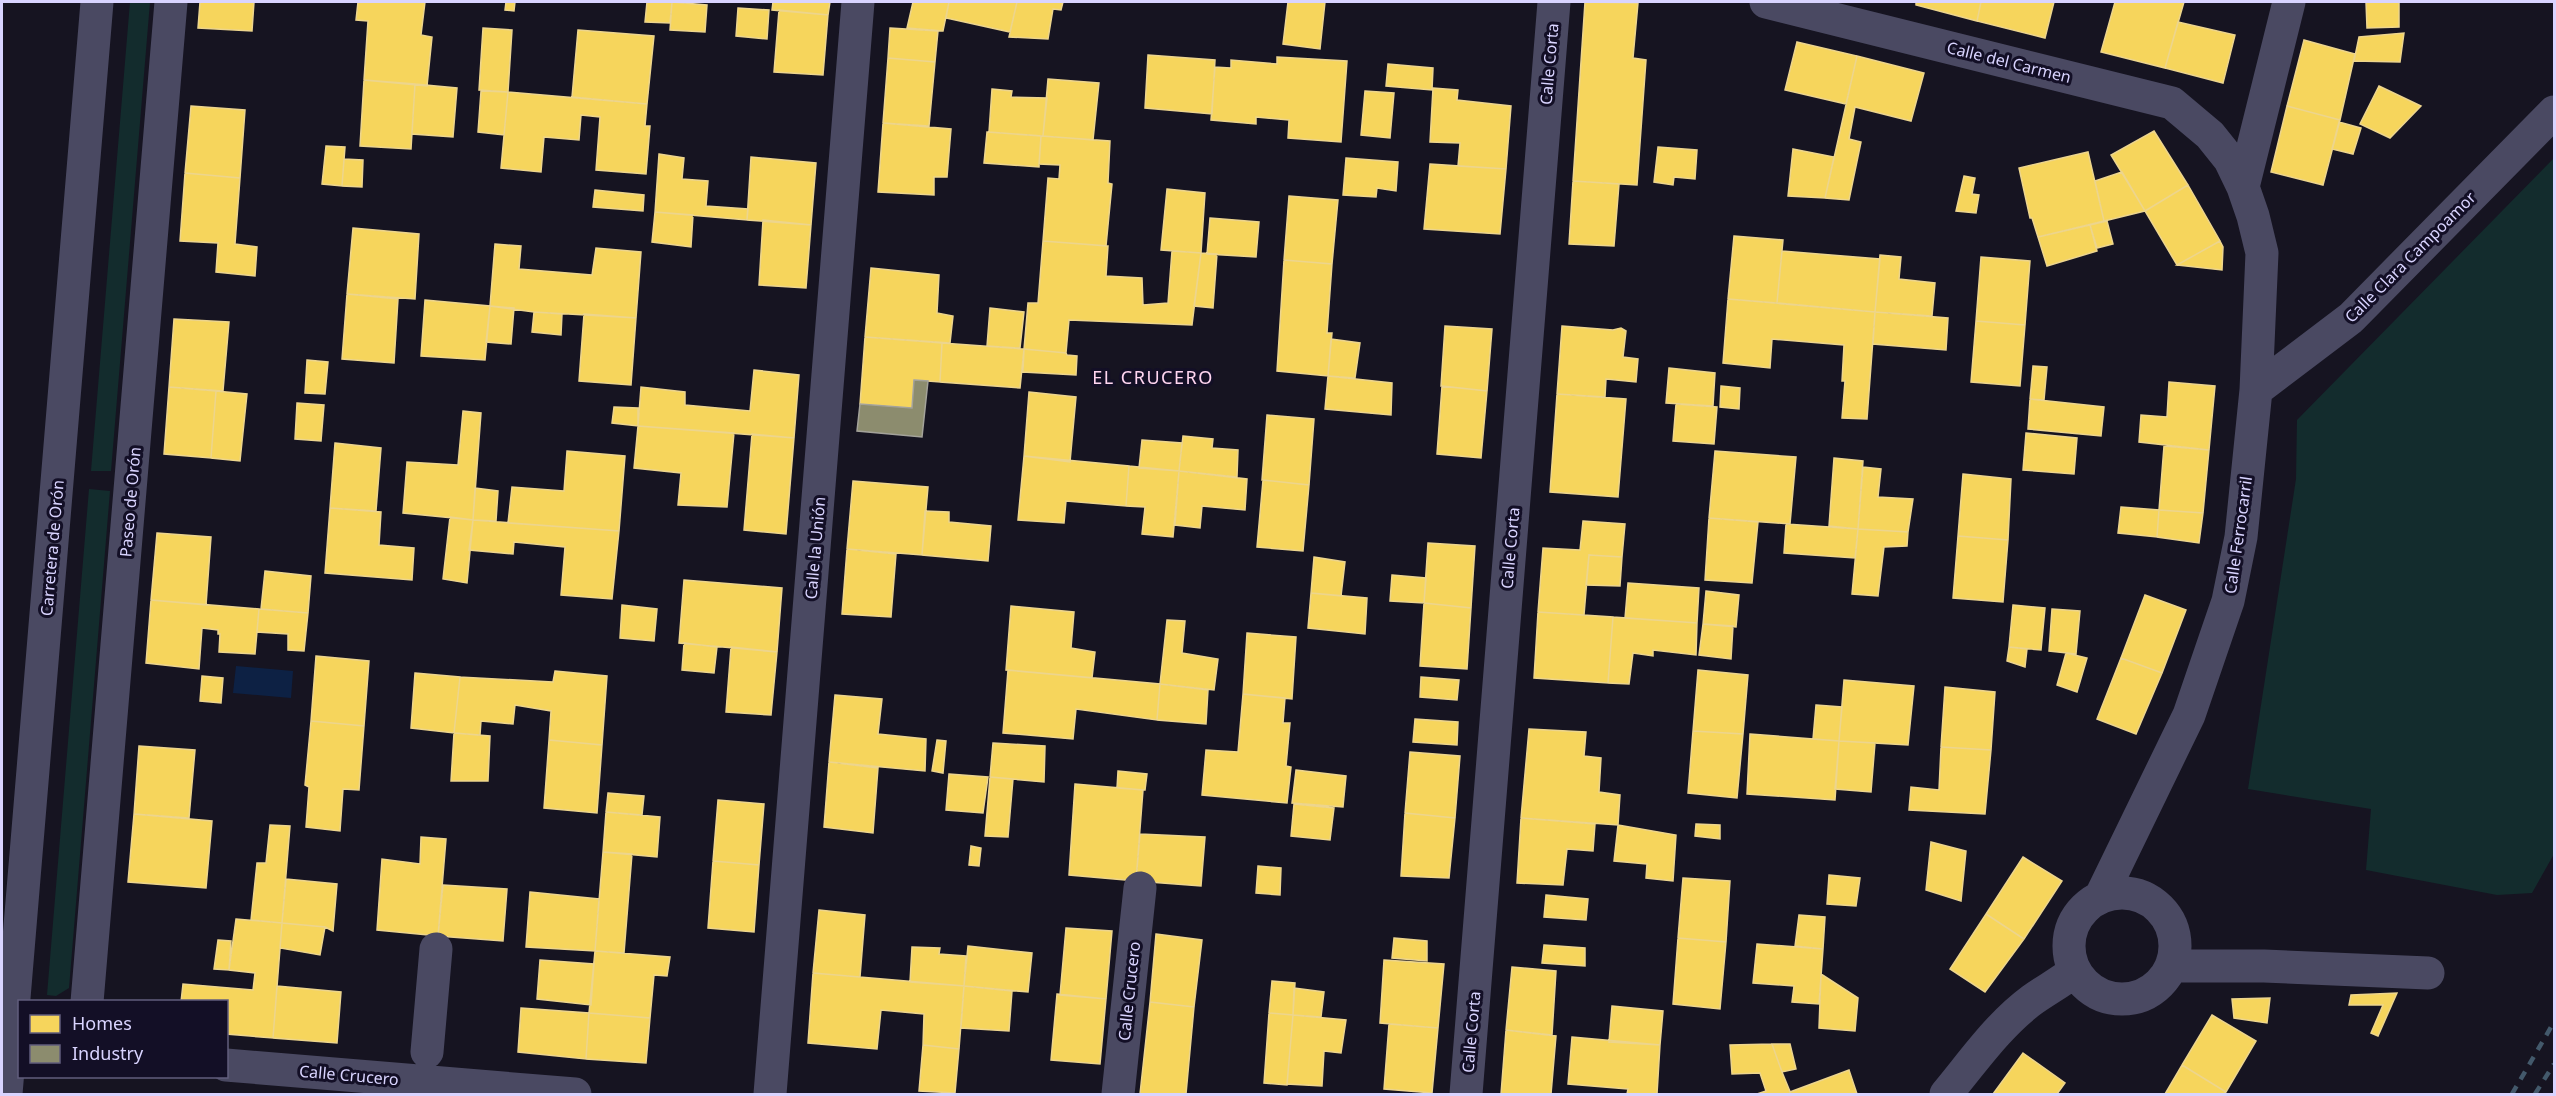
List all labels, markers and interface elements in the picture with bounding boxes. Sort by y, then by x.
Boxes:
street label: Calle Corta [1534,22,1564,106]
street label: Calle del Carmen [1945,36,2073,88]
street label: Calle Clara Campoamor [2340,186,2481,327]
district label: EL CRUCERO [1092,365,1214,389]
street label: Paseo de Orón [114,446,146,558]
street label: Calle Ferrocarril [2219,475,2257,595]
street label: Carretera de Orón [35,479,69,617]
street label: Calle la Unión [800,496,830,600]
street label: Calle Corta [1495,506,1525,590]
street label: Calle Crucero [1113,940,1145,1042]
street label: Calle Corta [1456,990,1486,1074]
legend [18,1000,228,1078]
text: Homes [72,1011,132,1035]
text: Industry [72,1041,144,1065]
street label: Calle Crucero [298,1060,400,1090]

